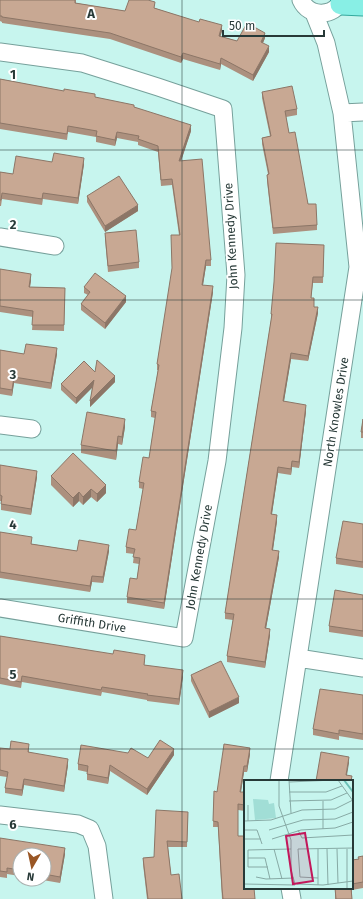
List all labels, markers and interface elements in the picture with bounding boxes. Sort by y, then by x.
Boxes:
text: A [86,6,95,21]
scale bar [223,12,324,38]
text: 50 m [229,19,255,33]
text: 1 [10,67,16,82]
street label: John Kennedy Drive [221,183,241,289]
text: 2 [10,217,17,232]
street label: North Knowles Drive [320,356,352,468]
text: 3 [9,367,17,382]
street label: John Kennedy Drive [183,503,215,611]
text: 4 [9,517,17,532]
street label: Griffith Drive [57,611,127,635]
text: 5 [10,667,17,682]
inset map [244,780,353,889]
text: 6 [9,817,17,832]
north arrow [12,847,52,887]
text: N [26,869,35,883]

